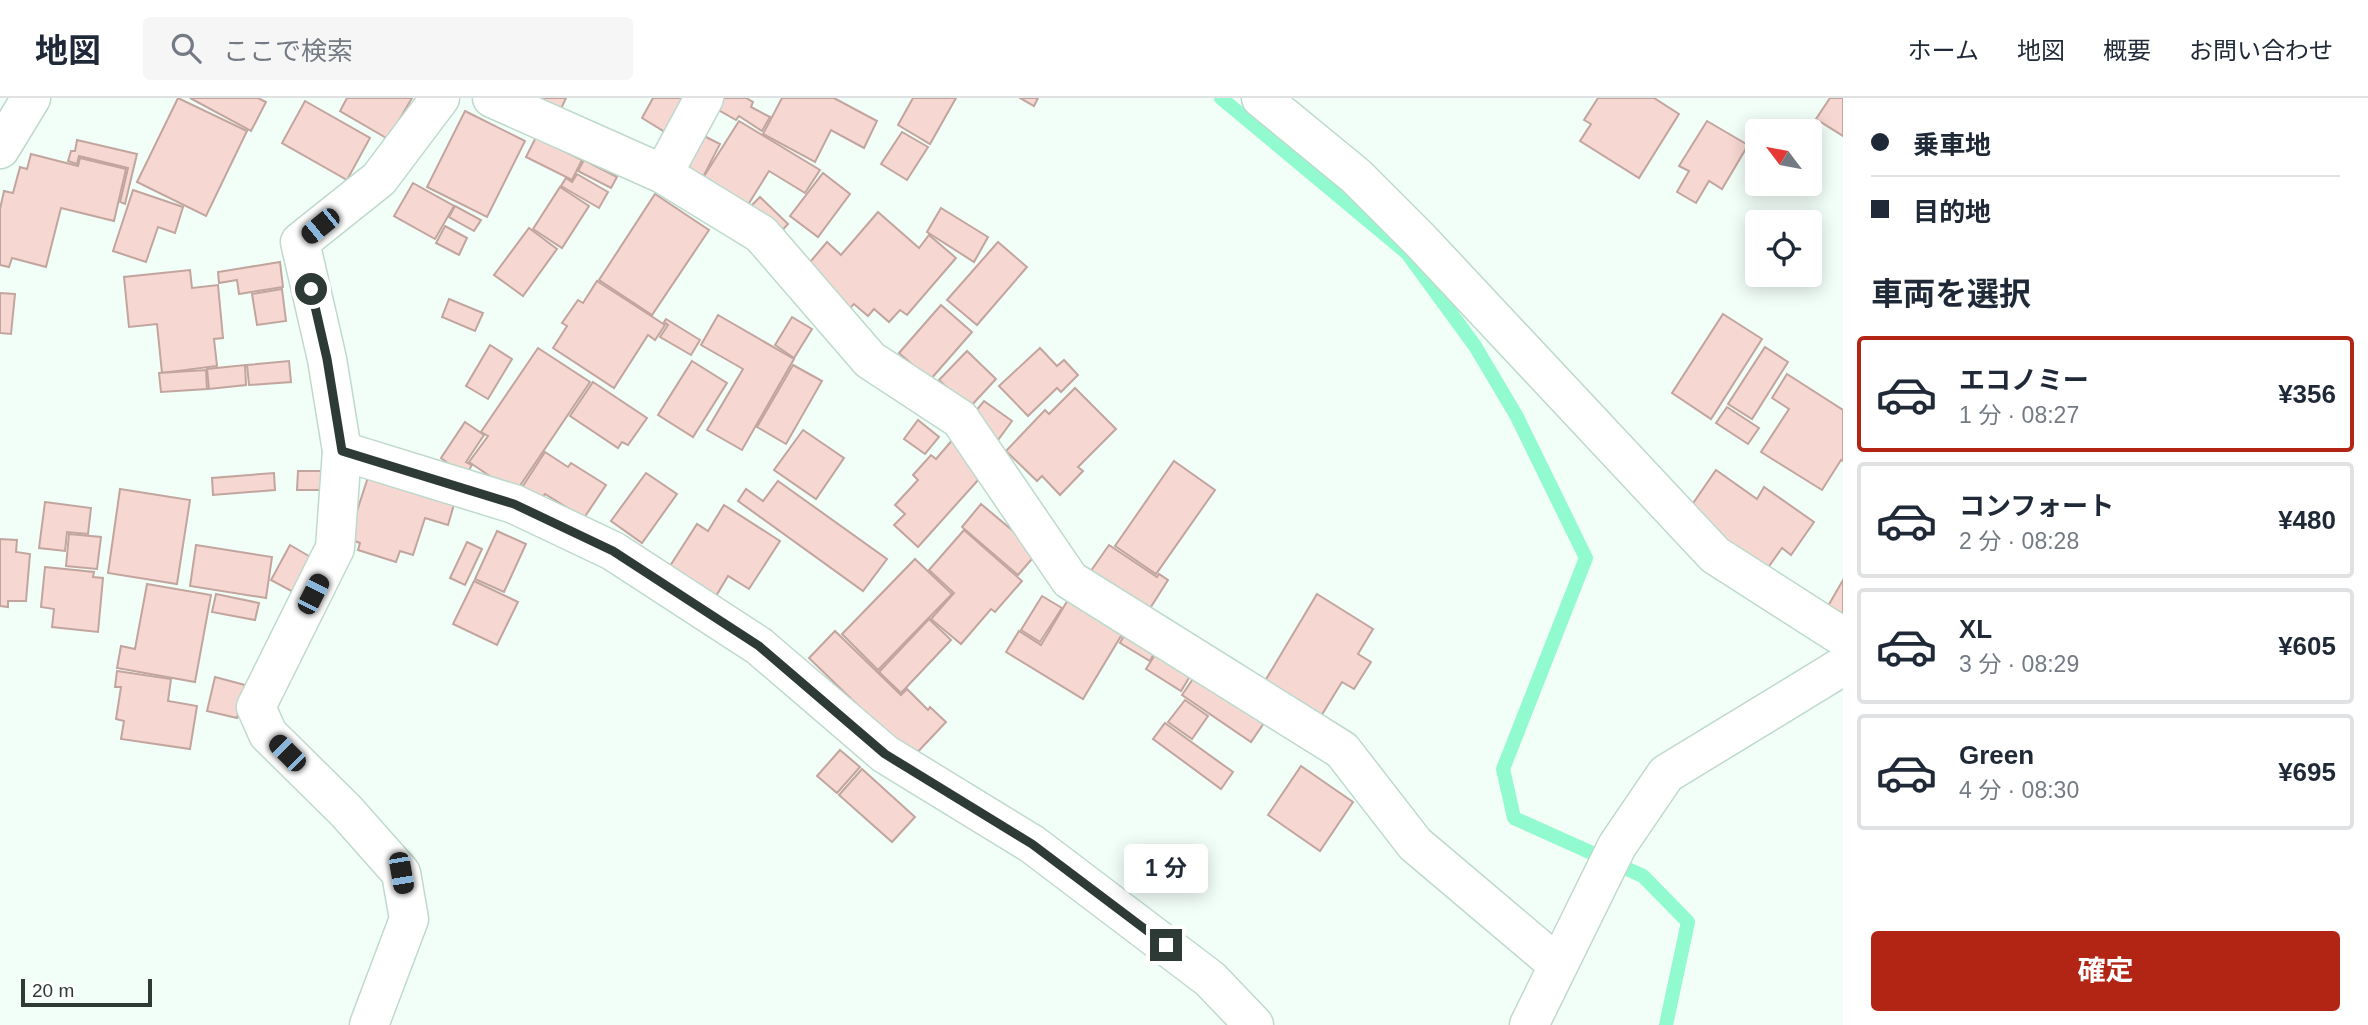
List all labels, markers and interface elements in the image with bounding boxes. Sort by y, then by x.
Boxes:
search box [143,17,633,80]
icon: search [167,29,205,67]
text: 地図 [35,32,101,69]
text: ここで検索 [223,36,353,66]
text: ホーム [1908,37,1979,64]
text: 地図 [2017,37,2065,64]
text: 概要 [2103,37,2151,64]
text: お問い合わせ [2189,37,2333,64]
north arrow [1745,119,1822,196]
map controls [1745,119,1822,287]
text: 乗車地 [1913,130,1991,160]
text: 目的地 [1913,197,1991,227]
car [298,205,343,247]
button: locate [1745,210,1822,287]
route start [295,273,327,305]
text: 車両を選択 [1871,276,2031,312]
icon: car [1875,363,1938,426]
text: エコノミー [1959,365,2089,395]
text: ¥356 [2278,379,2336,409]
text: 1 分 · 08:27 [1959,402,2079,428]
icon: car [1875,489,1938,552]
text: コンフォート [1959,491,2114,521]
text: ¥480 [2278,505,2336,535]
text: 2 分 · 08:28 [1959,528,2079,554]
car [295,571,332,617]
text: XL [1959,614,1992,644]
icon: car [1875,615,1938,678]
text: ¥605 [2278,631,2336,661]
text: 3 分 · 08:29 [1959,651,2079,677]
car [265,731,310,775]
text: Green [1959,740,2034,770]
icon: car [1875,741,1938,804]
text: ¥695 [2278,757,2336,787]
text: 4 分 · 08:30 [1959,777,2079,803]
callout: 1 分 [1124,844,1208,892]
car [388,850,415,896]
text: 1 分 [1145,855,1187,881]
route end [1150,929,1182,961]
button: 確定 [1871,931,2340,1011]
scale bar [21,976,152,1008]
text: 20 m [32,980,74,1001]

